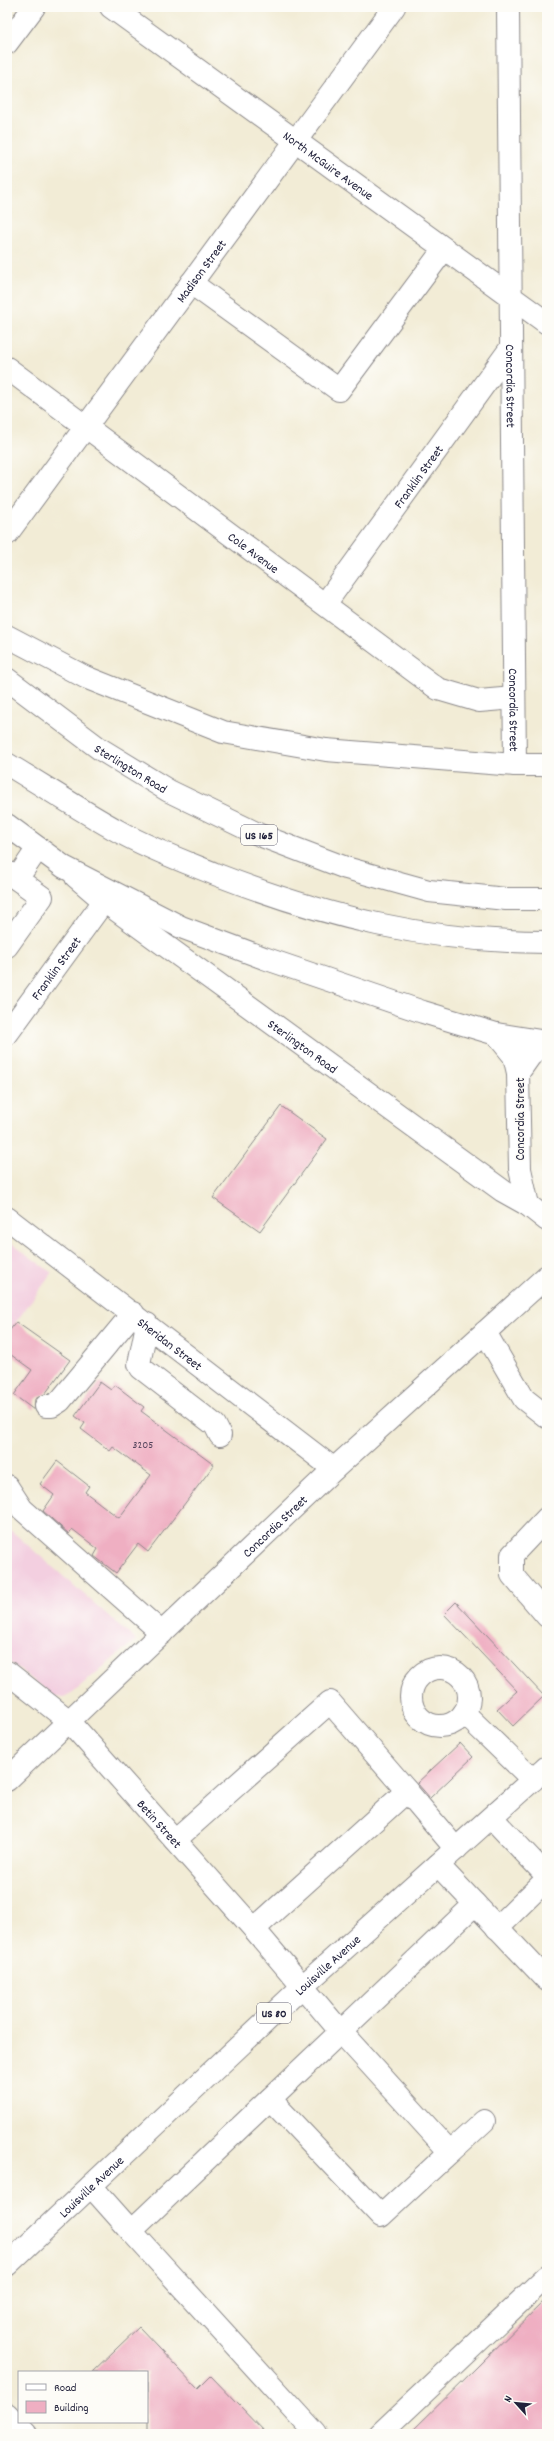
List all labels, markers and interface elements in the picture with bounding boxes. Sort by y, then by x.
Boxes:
street label: North McGuire Avenue [278,128,377,206]
street label: Madison Street [173,236,232,307]
street label: Concordia Street [499,344,519,428]
street label: Franklin Street [390,442,449,513]
street label: Cole Avenue [223,529,282,580]
street label: Concordia Street [502,668,522,752]
street label: Sterlington Road [89,741,170,800]
road number: US 165 [241,825,277,845]
street label: Franklin Street [28,933,87,1005]
street label: Sterlington Road [263,1016,340,1080]
street label: Concordia Street [512,1077,531,1161]
street label: Sheridan Street [132,1314,206,1377]
house number: 3205 [133,1438,153,1454]
street label: Concordia Street [239,1492,313,1563]
street label: Betin Street [131,1796,185,1854]
street label: Louisville Avenue [291,1931,366,2001]
road number: US 80 [257,2003,291,2023]
street label: Louisville Avenue [56,2152,129,2223]
legend [18,2371,148,2423]
text: Road [54,2380,76,2397]
north arrow [496,2383,536,2423]
text: N [501,2393,517,2405]
text: Building [54,2400,89,2417]

